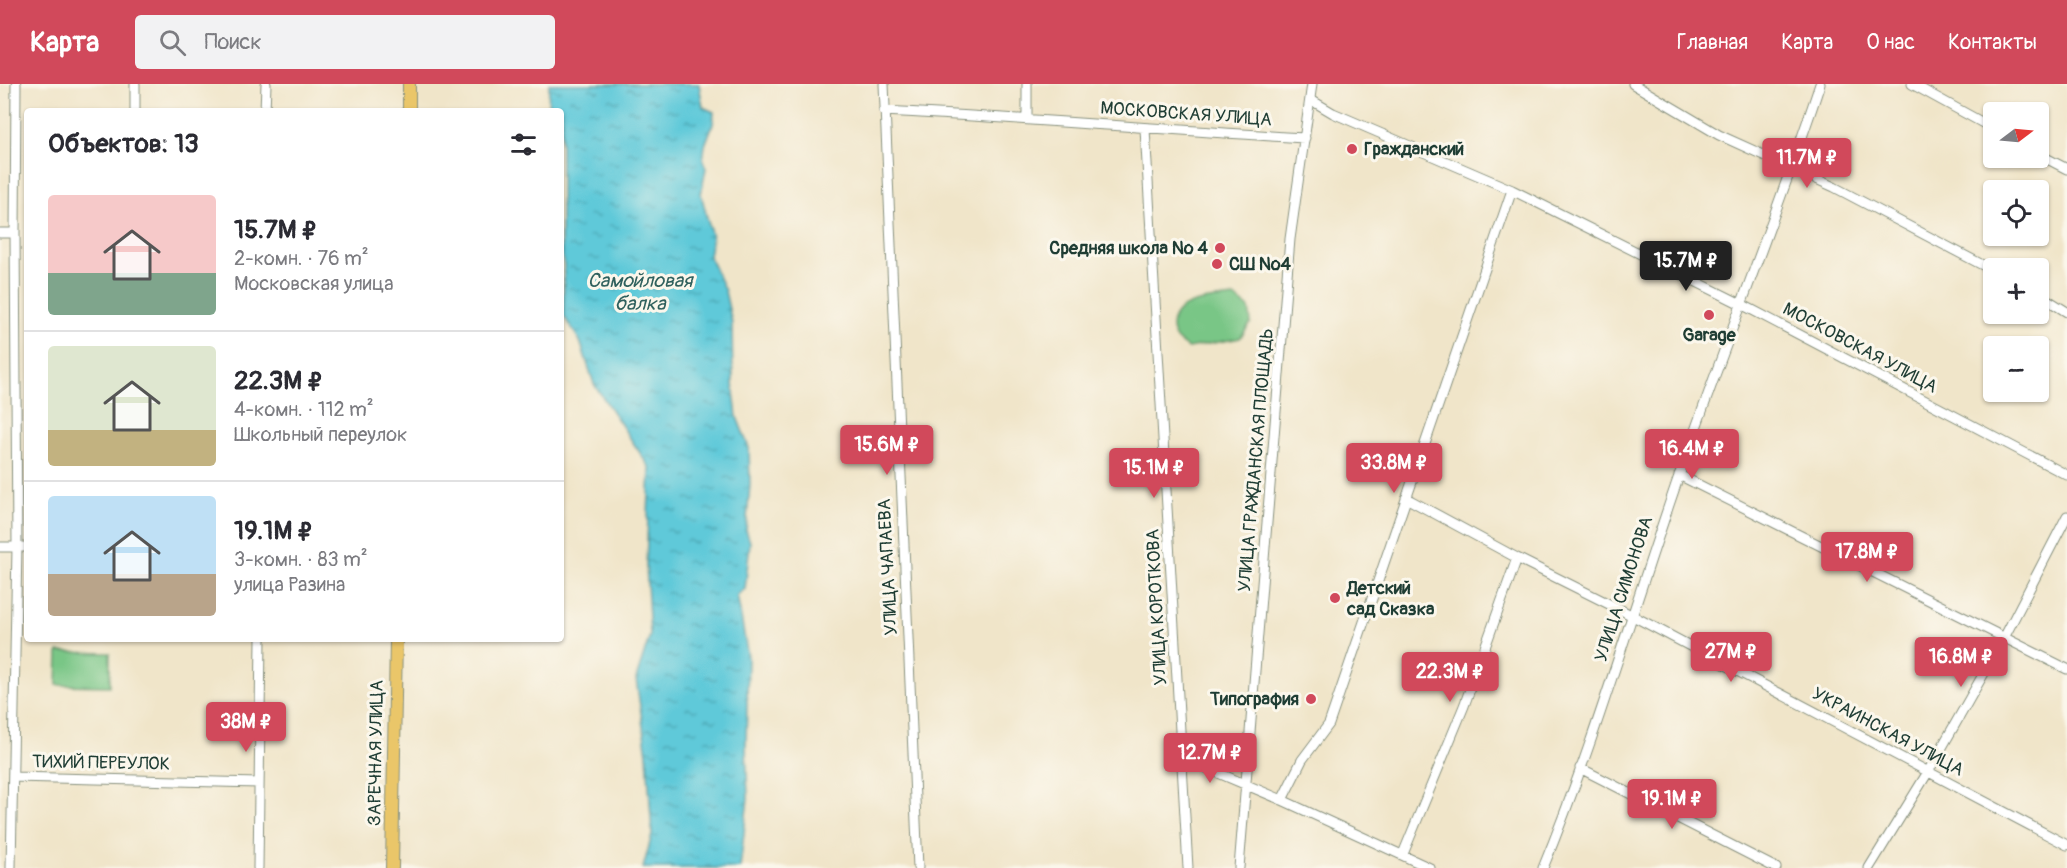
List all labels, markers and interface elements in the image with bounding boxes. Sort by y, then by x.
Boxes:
search box [135,15,555,69]
text: Карта [30,25,99,60]
icon: search [156,26,189,59]
text: Поиск [204,28,262,56]
text: Главная [1677,29,1748,56]
text: Карта [1781,29,1833,56]
text: О нас [1866,29,1915,56]
text: Контакты [1948,29,2037,56]
street label: МОСКОВСКАЯ УЛИЦА [1100,97,1273,131]
north arrow [1983,102,2049,168]
map controls [1983,102,2049,402]
text: Объектов: 13 [48,128,199,160]
icon: filters [507,128,540,161]
place label: Гражданский [1364,138,1464,161]
pin: 11.7M ₽ [1752,138,1862,189]
marker: Гражданский [1345,142,1359,156]
text: 11.7M ₽ [1776,145,1838,170]
button: locate [1983,180,2049,246]
text: 15.7M ₽ [234,214,318,246]
icon: home [96,219,168,291]
place label: Средняя школа № 4 [1049,237,1209,260]
marker: Средняя школа № 4 [1213,241,1227,255]
pin: 15.7M ₽ [1631,241,1741,292]
text: 2-комн. · 76 m² [234,246,369,271]
text: 15.7M ₽ [1654,248,1718,273]
place label: СШ №4 [1229,253,1292,276]
marker: СШ №4 [1210,257,1224,271]
button: + [1983,258,2049,324]
water label: Самойловая балка [588,268,695,316]
text: Московская улица [234,271,394,296]
street label: МОСКОВСКАЯ УЛИЦА [1779,298,1942,399]
marker: Garage [1702,308,1716,322]
place label: Garage [1682,324,1737,347]
street label: УЛИЦА ГРАЖДАНСКАЯ ПЛОЩАДЬ [1233,327,1279,593]
button: − [1983,336,2049,402]
text: 22.3M ₽ [234,365,323,397]
icon: home [96,370,168,442]
text: 4-комн. · 112 m² [234,397,374,422]
text: Школьный переулок [234,422,407,447]
pin: 15.6M ₽ [832,425,942,476]
pin: 16.4M ₽ [1637,429,1747,480]
text: 15.6M ₽ [854,432,920,457]
text: 16.4M ₽ [1659,436,1725,461]
pin: 33.8M ₽ [1339,443,1449,494]
pin: 15.1M ₽ [1099,448,1209,499]
text: 33.8M ₽ [1360,450,1428,475]
text: 15.1M ₽ [1123,455,1185,480]
street label: УЛИЦА ЧАПАЕВА [873,498,903,636]
street label: УЛИЦА СИМОНОВА [1590,513,1658,665]
text: 19.1M ₽ [234,515,313,547]
icon: home [96,520,168,592]
street label: УЛИЦА КОРОТКОВА [1141,528,1173,686]
pin: 17.8M ₽ [1812,532,1922,583]
text: 17.8M ₽ [1835,539,1899,564]
text: 3-комн. · 83 m² [234,547,368,572]
text: улица Разина [234,572,345,597]
place label: Детский сад Сказка [1346,577,1435,621]
marker: Детский сад Сказка [1328,591,1342,605]
pin: 27M ₽ [1689,632,1773,683]
pin: 16.8M ₽ [1906,637,2016,688]
text: 27M ₽ [1705,639,1757,664]
text: 16.8M ₽ [1929,644,1993,669]
pin: 22.3M ₽ [1395,652,1505,703]
text: 22.3M ₽ [1416,659,1484,684]
street label: ЗАРЕЧНАЯ УЛИЦА [363,680,389,826]
street label: УКРАИНСКАЯ УЛИЦА [1808,682,1968,782]
place label: Типография [1209,688,1299,711]
marker: Типография [1304,692,1318,706]
pin: 38M ₽ [204,702,288,753]
text: 38M ₽ [220,709,272,734]
pin: 12.7M ₽ [1155,733,1265,784]
text: 12.7M ₽ [1178,740,1242,765]
street label: ТИХИЙ ПЕРЕУЛОК [32,750,170,776]
pin: 19.1M ₽ [1617,779,1727,830]
text: 19.1M ₽ [1641,786,1703,811]

